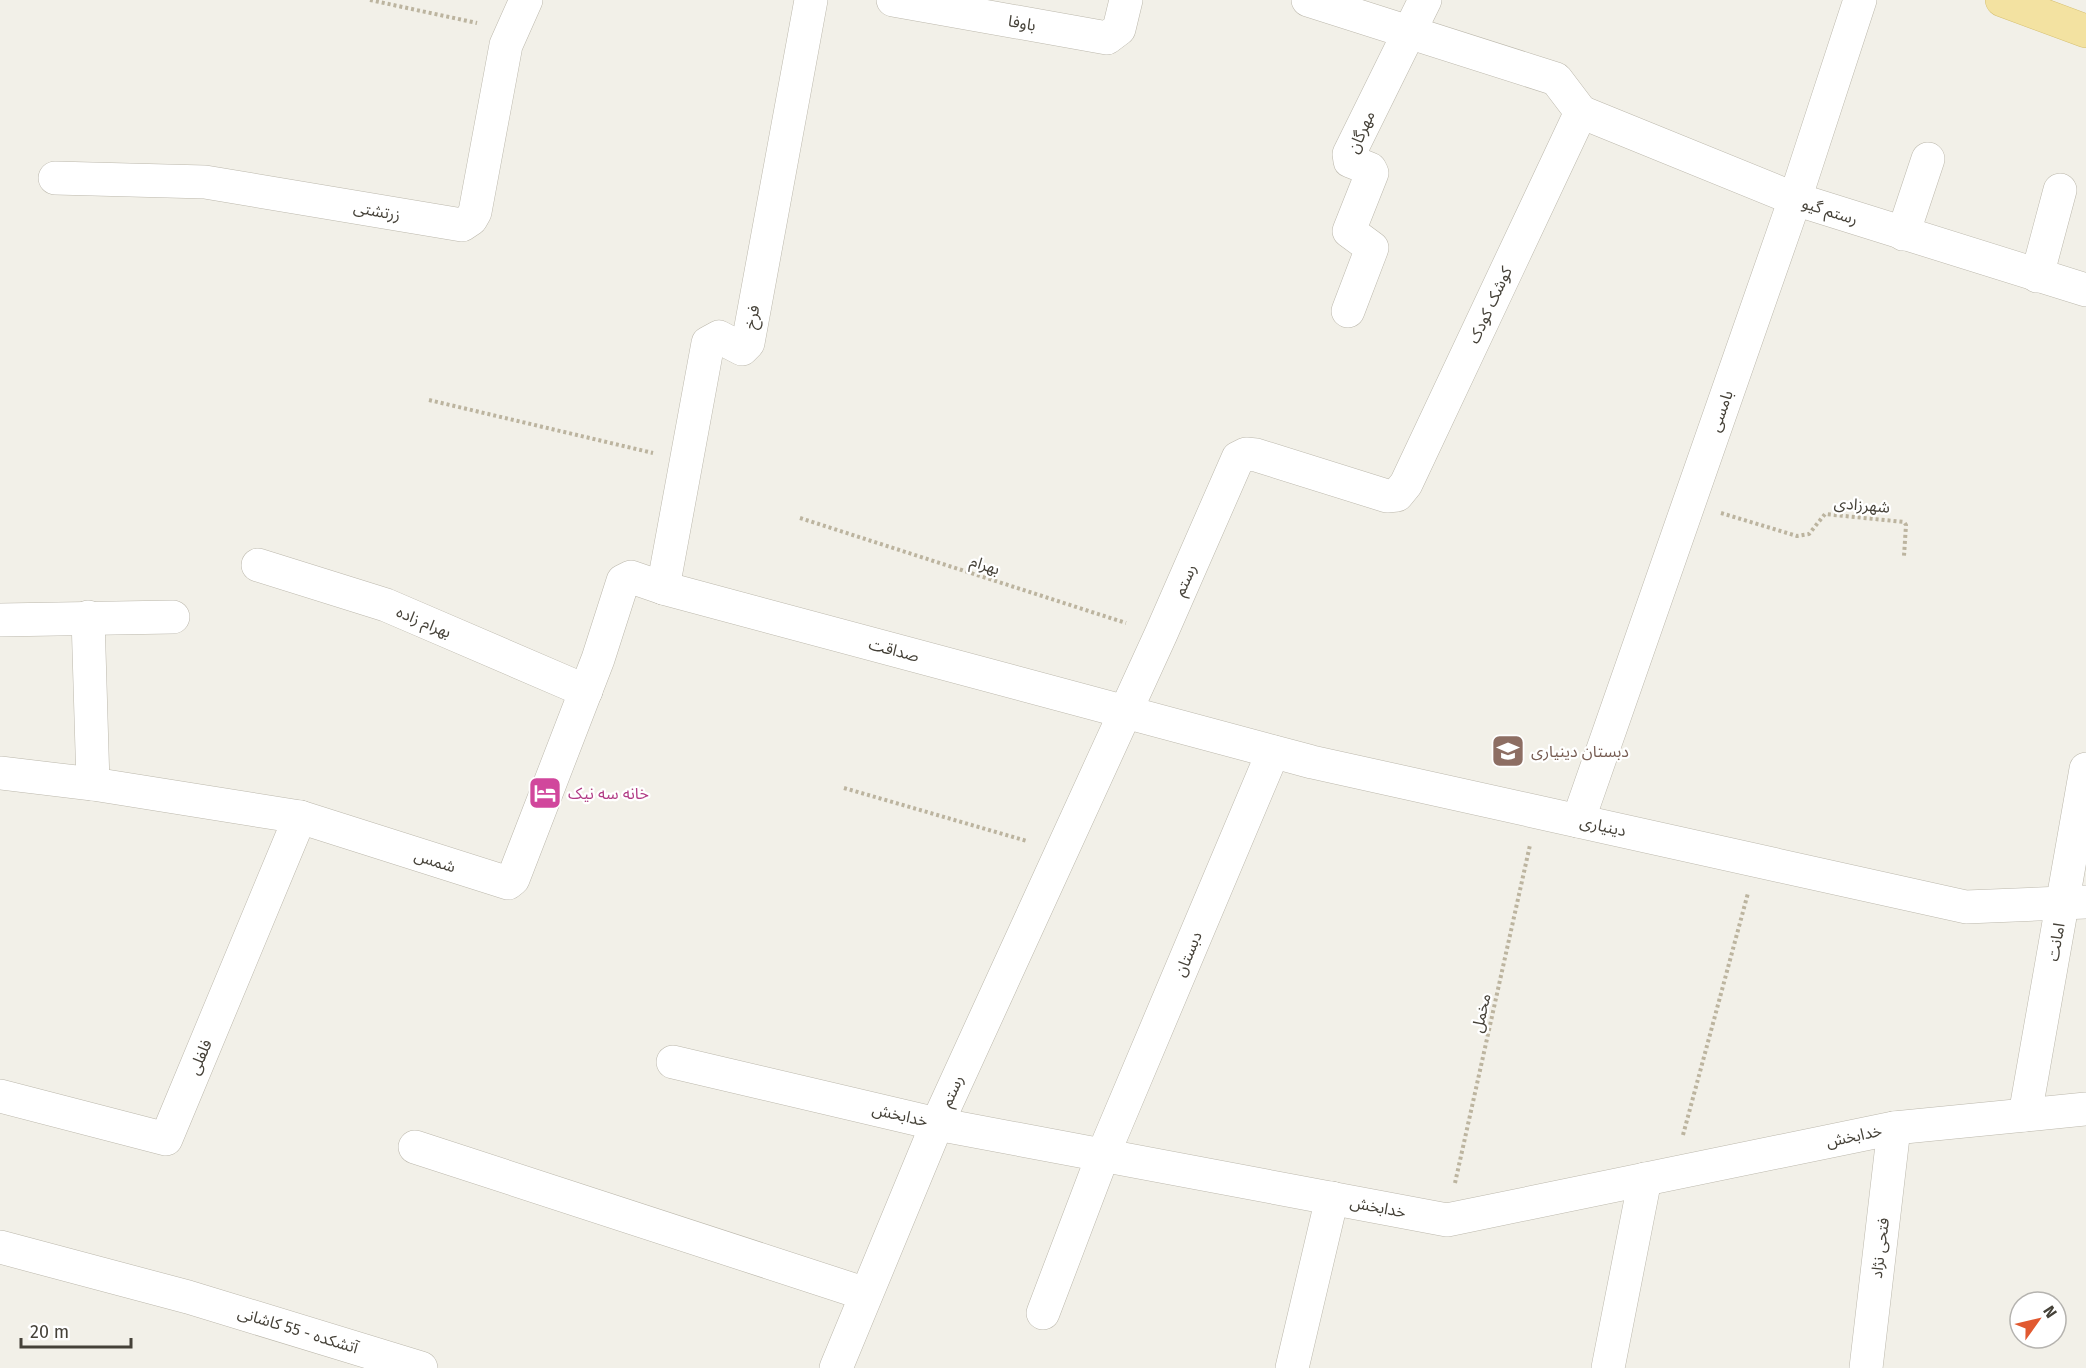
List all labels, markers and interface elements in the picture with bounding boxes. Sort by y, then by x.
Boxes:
street label: باوفا [1007,11,1037,35]
street label: مهرگان [1343,108,1379,156]
street label: رستم گیو [1799,193,1860,232]
street label: زرتشتی [352,198,402,224]
street label: کوشک کودک [1464,263,1516,346]
street label: فرخ [741,304,766,331]
street label: بامسی [1705,388,1737,434]
street label: شهرزادی [1833,493,1891,517]
street label: بهرام [967,551,1002,582]
street label: رستم [1170,561,1203,600]
street label: بهرام زاده [393,602,454,645]
street label: صداقت [867,634,921,666]
school or university icon: دبستان دینیاری [1490,733,1526,769]
place label: دبستان دینیاری [1531,742,1629,761]
hotel icon: خانه سه نیک [527,775,563,811]
place label: خانه سه نیک [568,784,649,803]
street label: دینیاری [1578,812,1628,840]
street label: شمس [412,845,458,877]
street label: امانت [2043,921,2069,963]
street label: دبستان [1170,929,1206,979]
street label: مخمل [1467,992,1495,1034]
street label: فلفلی [184,1037,216,1077]
street label: رستم [937,1072,970,1111]
street label: خدابخش [870,1099,930,1131]
street label: خدابخش [1824,1121,1884,1151]
street label: خدابخش [1348,1192,1408,1222]
street label: فتحی نژاد [1867,1217,1893,1279]
north arrow [2008,1290,2068,1350]
text: N [2039,1302,2061,1322]
street label: آتشکده - 55 کاشانی [235,1303,362,1358]
scale bar [21,1311,130,1349]
text: 20 m [30,1321,69,1343]

